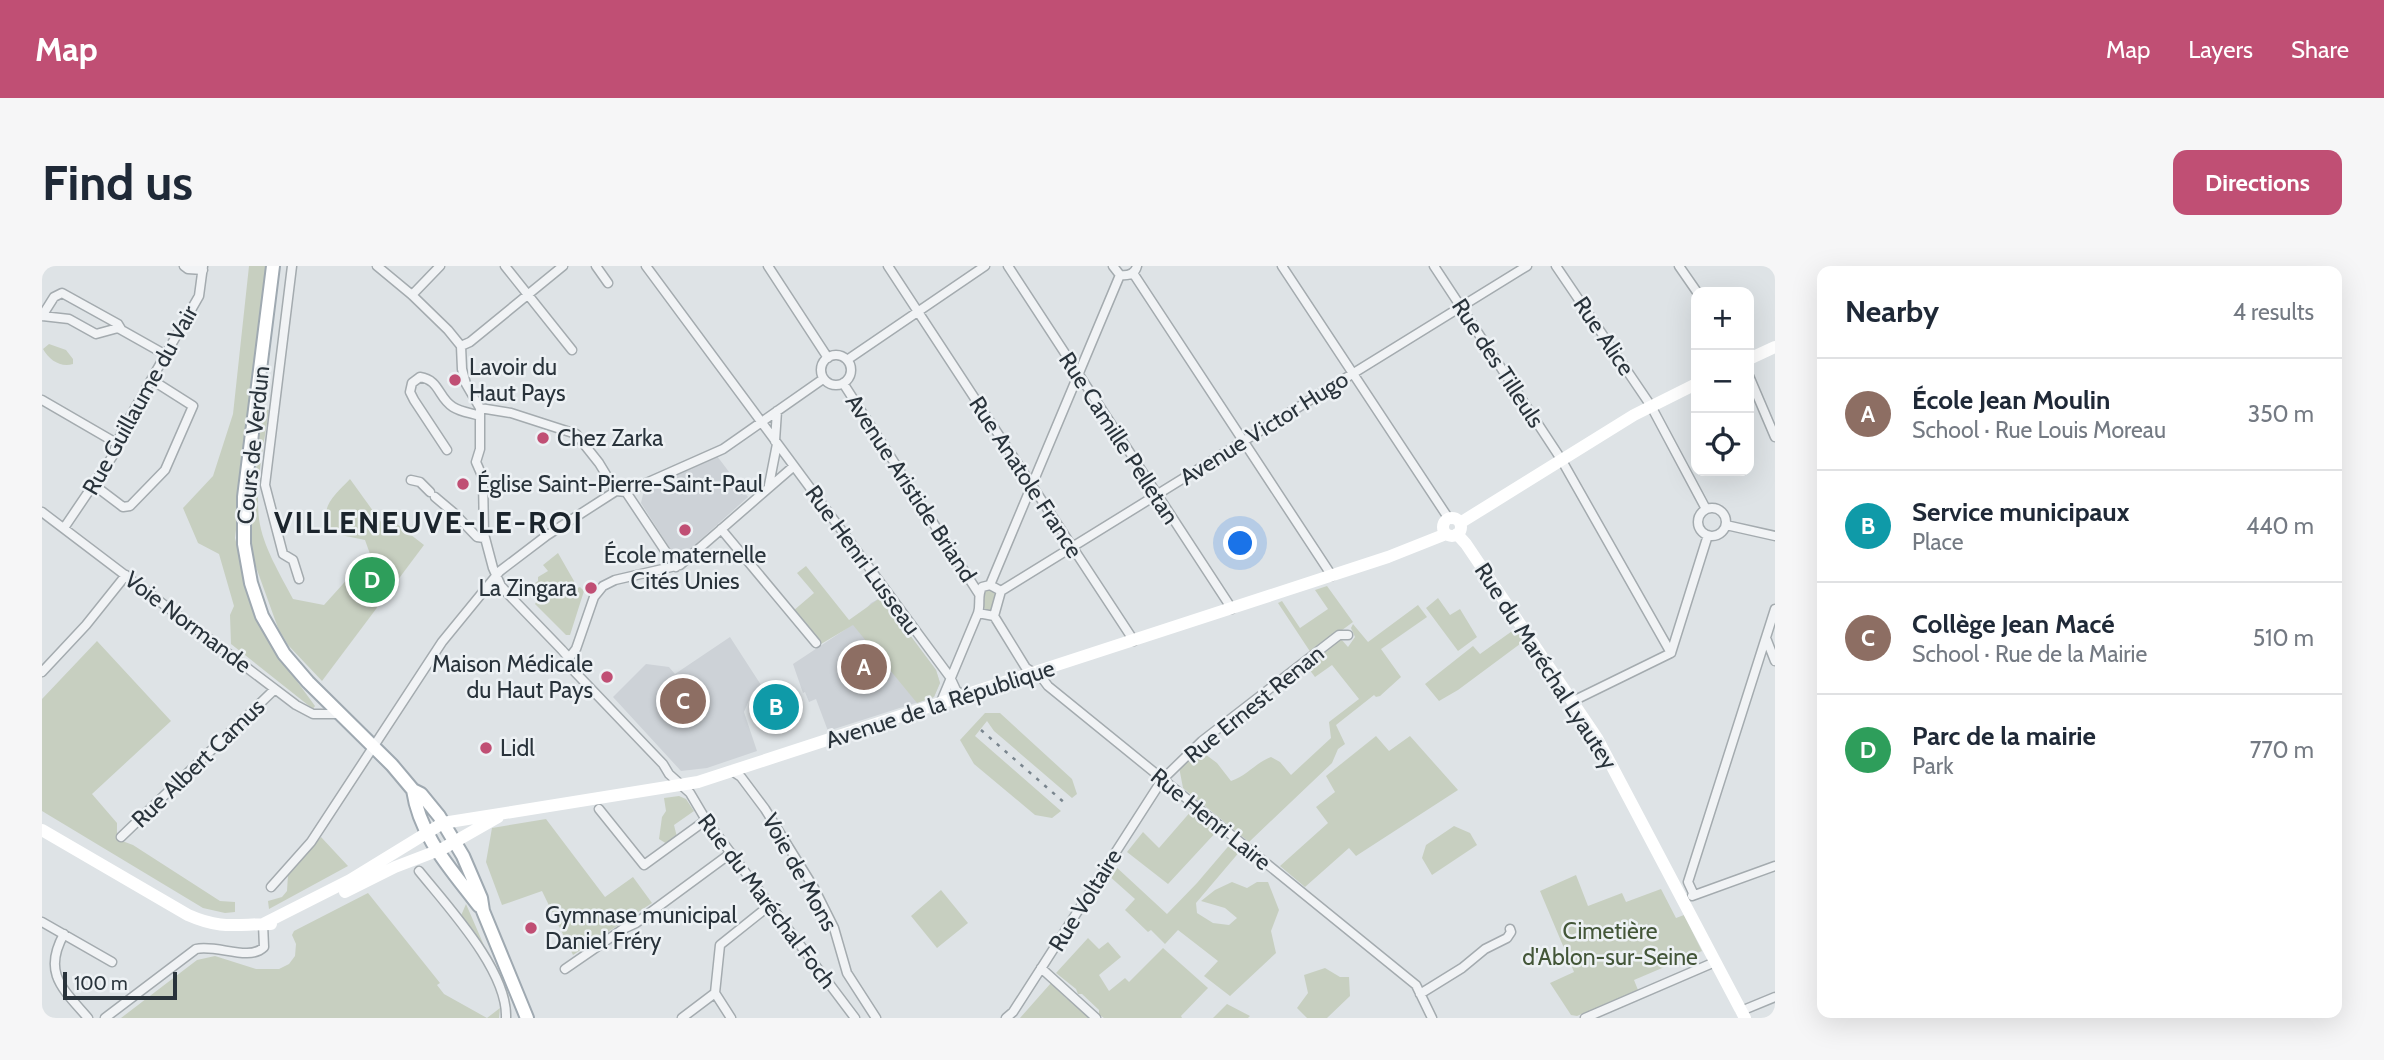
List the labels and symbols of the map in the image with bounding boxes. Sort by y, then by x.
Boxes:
street label: Rue Alice [1568,291,1641,381]
street label: Rue des Tilleuls [1446,293,1550,433]
street label: Rue Guillaume du Vair [76,300,204,500]
street label: Rue Camille Pelletan [1053,347,1185,529]
place label: Lavoir du Haut Pays [469,353,565,407]
street label: Cours de Verdun [231,364,275,526]
street label: Avenue Victor Hugo [1175,365,1353,491]
marker: Lavoir du Haut Pays [447,372,463,388]
street label: Avenue Aristide Briand [840,389,982,587]
street label: Rue Anatole France [963,391,1089,563]
place label: Chez Zarka [557,424,663,452]
marker: Chez Zarka [535,430,551,446]
place label: Église Saint-Pierre-Saint-Paul [477,469,764,498]
marker: Église Saint-Pierre-Saint-Paul [455,476,471,492]
street label: Rue Henri Lusseau [799,480,927,640]
district label: VILLENEUVE-LE-ROI [274,504,584,541]
marker: École maternelle Cités Unies [677,522,693,538]
your location [1223,526,1257,560]
place label: École maternelle Cités Unies [604,540,766,595]
pin: D [349,554,395,606]
street label: Rue du Maréchal Lyautey [1469,557,1624,775]
street label: Voie Normande [119,565,257,679]
place label: La Zingara [478,574,577,602]
marker: La Zingara [583,580,599,596]
street label: Rue Ernest Renan [1179,639,1329,769]
pin: A [841,641,887,693]
place label: Maison Médicale du Haut Pays [432,650,593,704]
street label: Avenue de la République [822,654,1058,754]
marker: Maison Médicale du Haut Pays [599,669,615,685]
pin: C [660,675,706,727]
pin: B [753,681,799,733]
street label: Rue Albert Camus [126,693,270,833]
place label: Lidl [500,734,535,762]
marker: Lidl [478,740,494,756]
street label: Rue Henri Laire [1145,762,1277,876]
street label: Rue du Maréchal Foch [692,808,842,994]
street label: Voie de Mons [756,808,844,936]
street label: Rue Voltaire [1042,843,1128,956]
place label: Gymnase municipal Daniel Fréry [545,901,737,955]
park label: Cimetière d'Ablon-sur-Seine [1522,917,1698,971]
marker: Gymnase municipal Daniel Fréry [523,920,539,936]
scale bar [63,969,177,1001]

